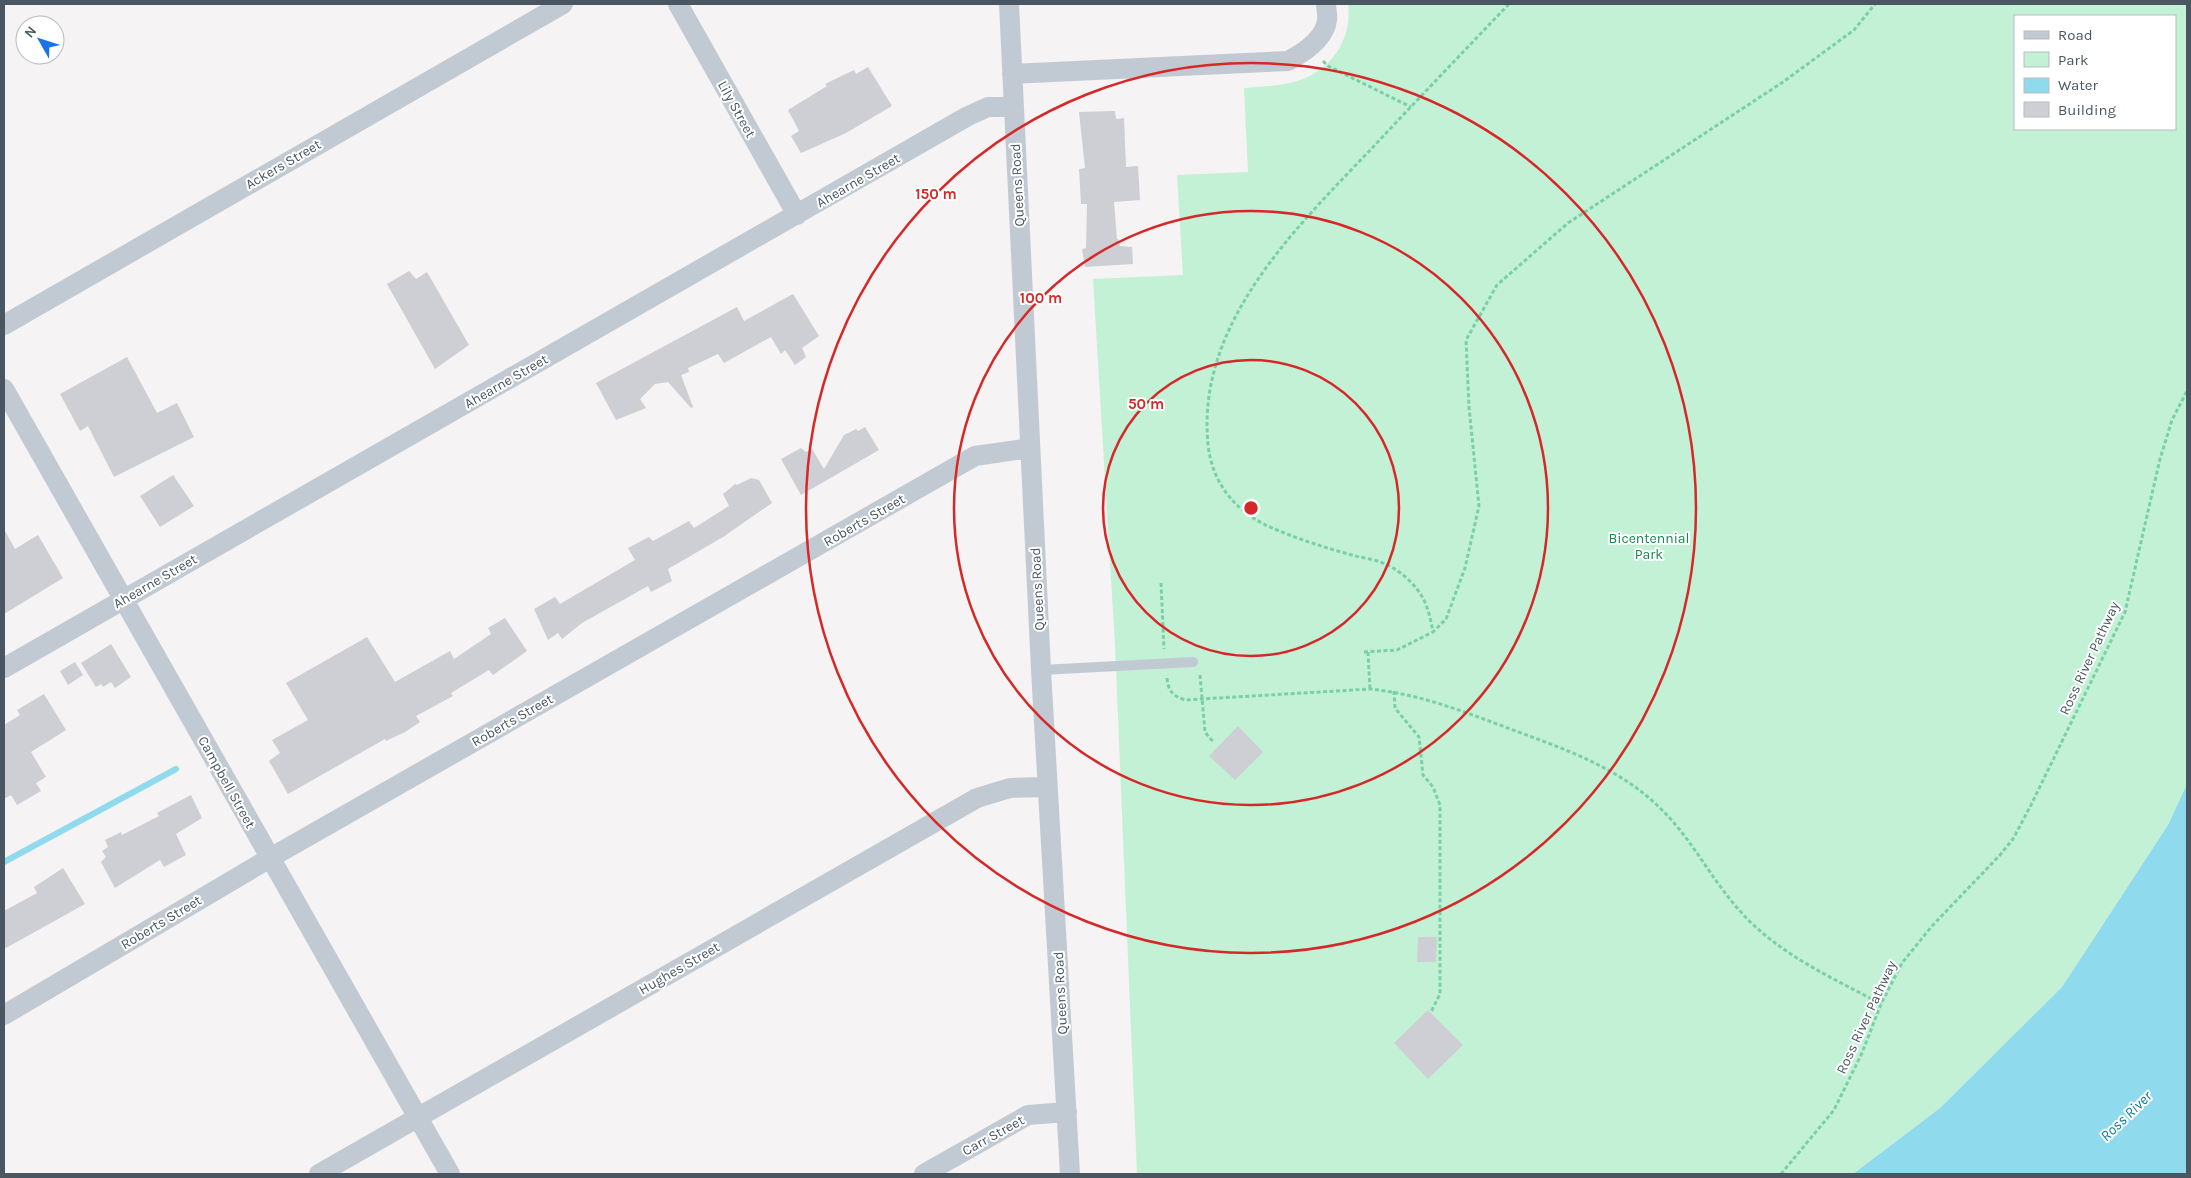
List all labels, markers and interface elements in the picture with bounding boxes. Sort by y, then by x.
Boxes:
north arrow [15,15,65,65]
legend [2014,15,2176,130]
text: N [21,23,40,41]
text: Road [2058,26,2093,44]
text: Park [2058,51,2088,69]
text: Water [2058,76,2099,94]
street label: Lily Street [714,78,759,141]
text: Building [2058,101,2116,119]
street label: Ackers Street [242,136,324,193]
street label: Queens Road [1007,143,1028,227]
street label: Ahearne Street [813,150,903,211]
text: 150 m [915,185,957,203]
text: 100 m [1020,289,1062,307]
street label: Ahearne Street [461,351,551,412]
text: 50 m [1128,395,1164,413]
street label: Roberts Street [821,490,908,551]
centre of rings [1242,499,1260,517]
park label: Bicentennial Park [1609,530,1689,563]
street label: Queens Road [1027,547,1048,631]
street label: Ahearne Street [110,551,200,612]
street label: Ross River Pathway [2056,598,2123,718]
street label: Roberts Street [469,690,556,751]
street label: Campbell Street [194,733,259,831]
street label: Roberts Street [118,892,205,953]
street label: Hughes Street [636,938,723,998]
street label: Queens Road [1050,951,1071,1035]
street label: Ross River Pathway [1833,957,1900,1077]
water label: Ross River [2097,1087,2156,1145]
street label: Carr Street [959,1111,1027,1159]

